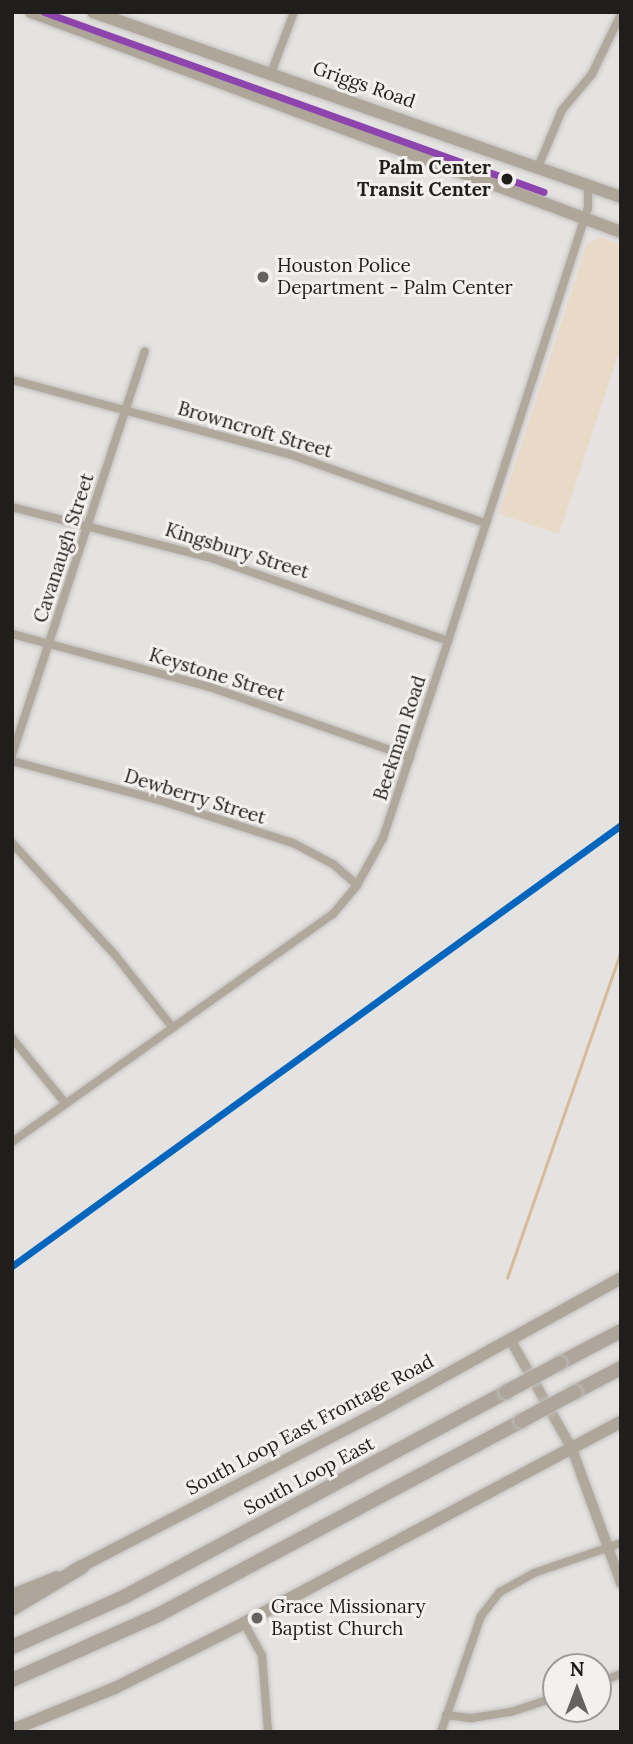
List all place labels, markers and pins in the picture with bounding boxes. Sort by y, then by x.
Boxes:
place label: Palm Center Transit Center [357,157,491,201]
marker: Palm Center Transit Center [497,169,517,189]
place label: Houston Police Department - Palm Center [277,255,513,299]
marker: Houston Police Department - Palm Center [255,269,271,285]
place label: Grace Missionary Baptist Church [271,1596,425,1640]
marker: Grace Missionary Baptist Church [249,1610,265,1626]

